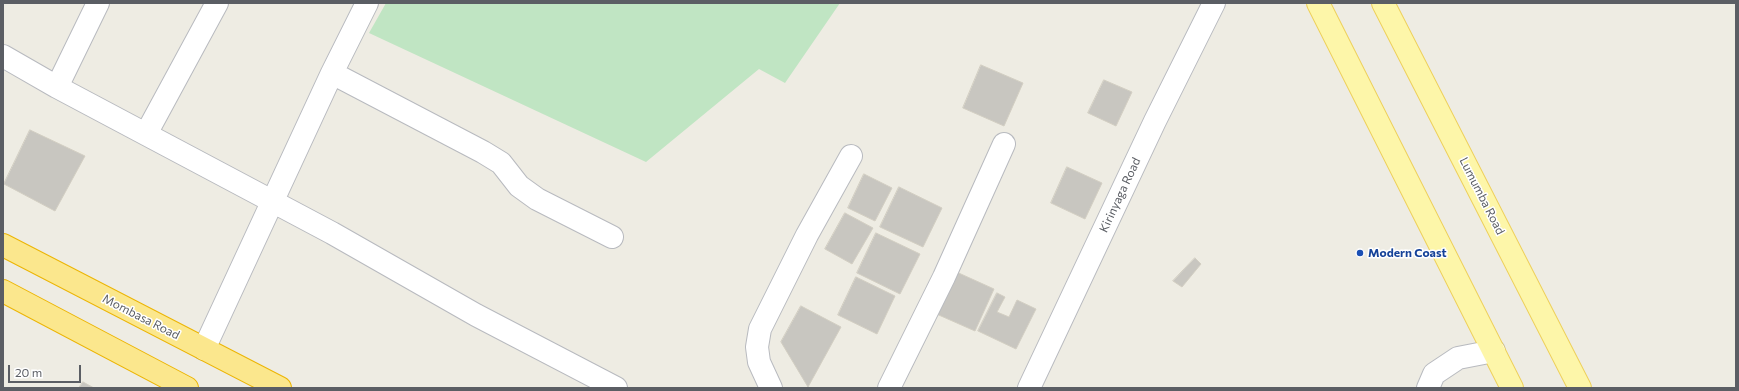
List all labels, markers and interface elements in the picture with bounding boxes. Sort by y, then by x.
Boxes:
street label: Kirinyaga Road [1096,155,1144,235]
street label: Lumumba Road [1456,155,1508,237]
place label: Modern Coast [1368,246,1446,260]
marker: Modern Coast [1355,248,1365,258]
street label: Mombasa Road [100,291,182,343]
scale bar [10,357,83,383]
text: 20 m [15,365,42,379]

